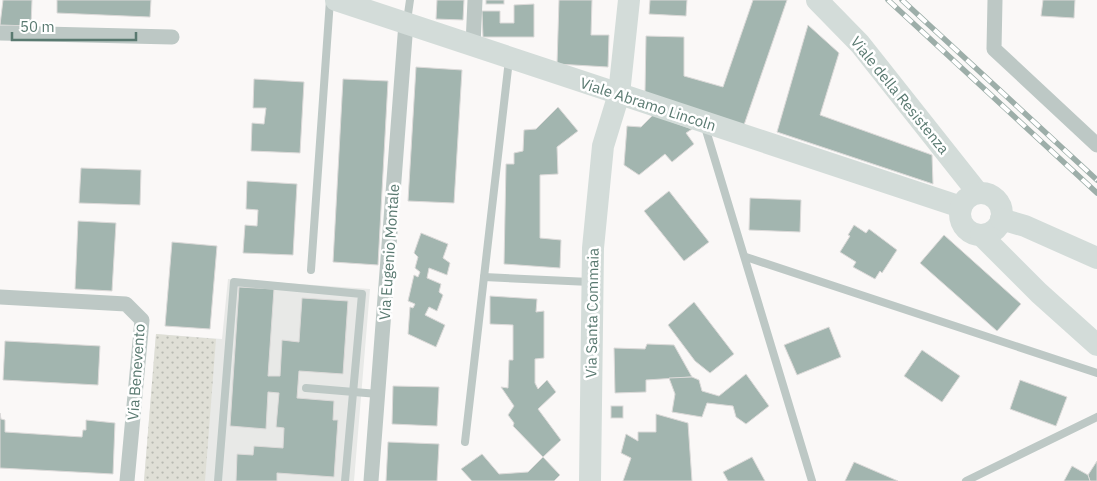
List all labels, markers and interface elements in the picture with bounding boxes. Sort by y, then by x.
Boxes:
scale bar [12,10,136,42]
text: 50 m [20,17,55,36]
street label: Viale della Resistenza [847,32,953,158]
street label: Viale Abramo Lincoln [578,73,718,135]
street label: Via Eugenio Montale [375,183,403,321]
street label: Via Santa Commaia [581,248,603,378]
street label: Via Benevento [123,323,149,421]

